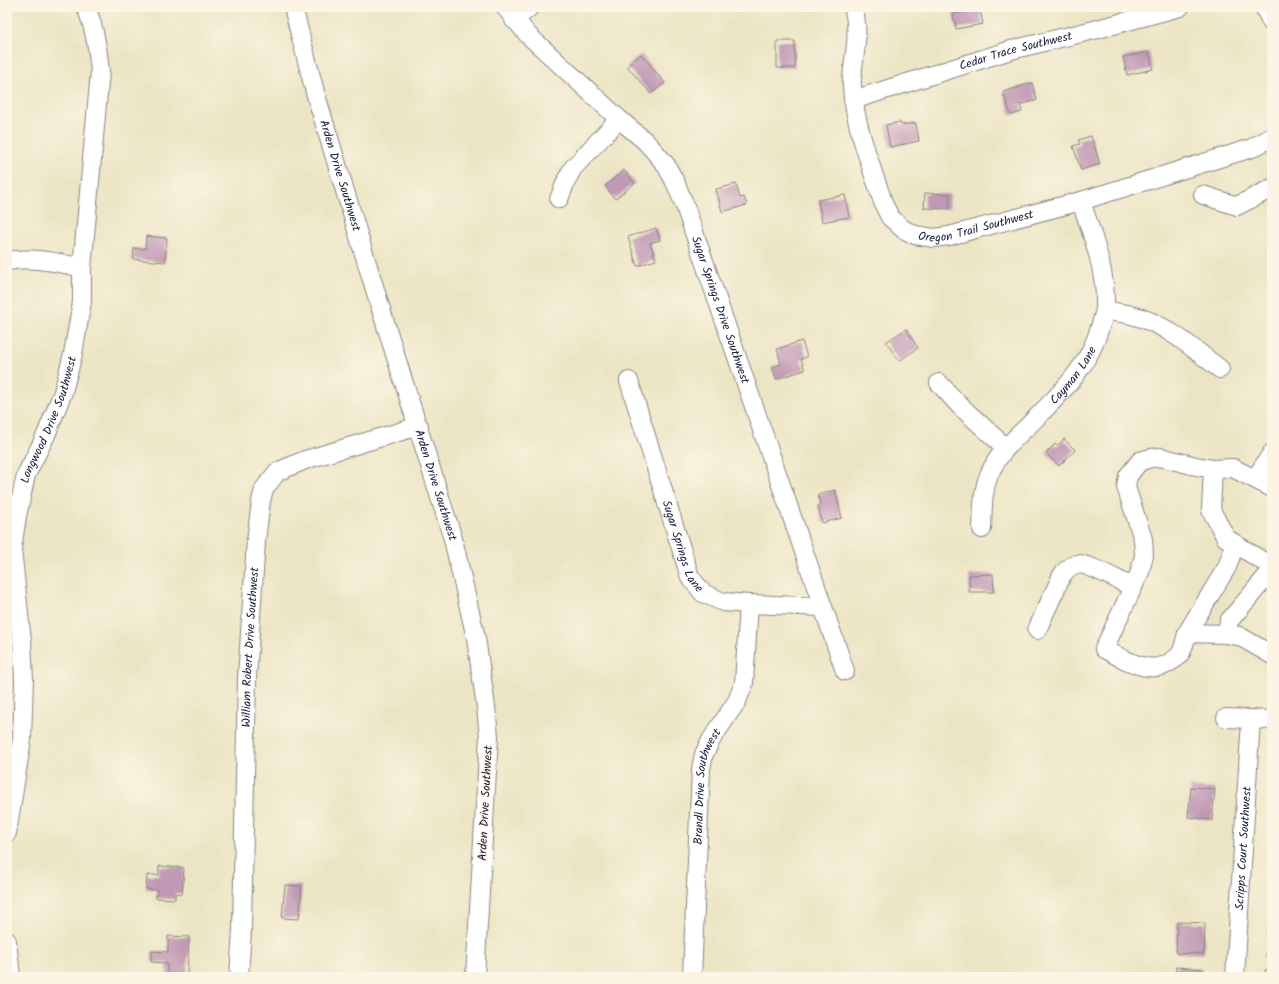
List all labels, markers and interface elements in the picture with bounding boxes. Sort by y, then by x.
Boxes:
street label: Cedar Trace Southwest [957,27,1075,76]
street label: Arden Drive Southwest [314,117,366,234]
street label: Oregon Trail Southwest [917,205,1036,248]
street label: Sugar Springs Drive Southwest [686,233,755,387]
street label: Cayman Lane [1045,343,1102,409]
street label: Longwood Drive Southwest [15,354,82,485]
street label: Arden Drive Southwest [409,427,462,544]
street label: Sugar Springs Lane [657,498,708,597]
street label: William Robert Drive Southwest [237,566,264,728]
street label: Brandl Drive Southwest [689,724,726,845]
street label: Arden Drive Southwest [473,744,498,861]
street label: Scripps Court Southwest [1230,786,1257,911]

